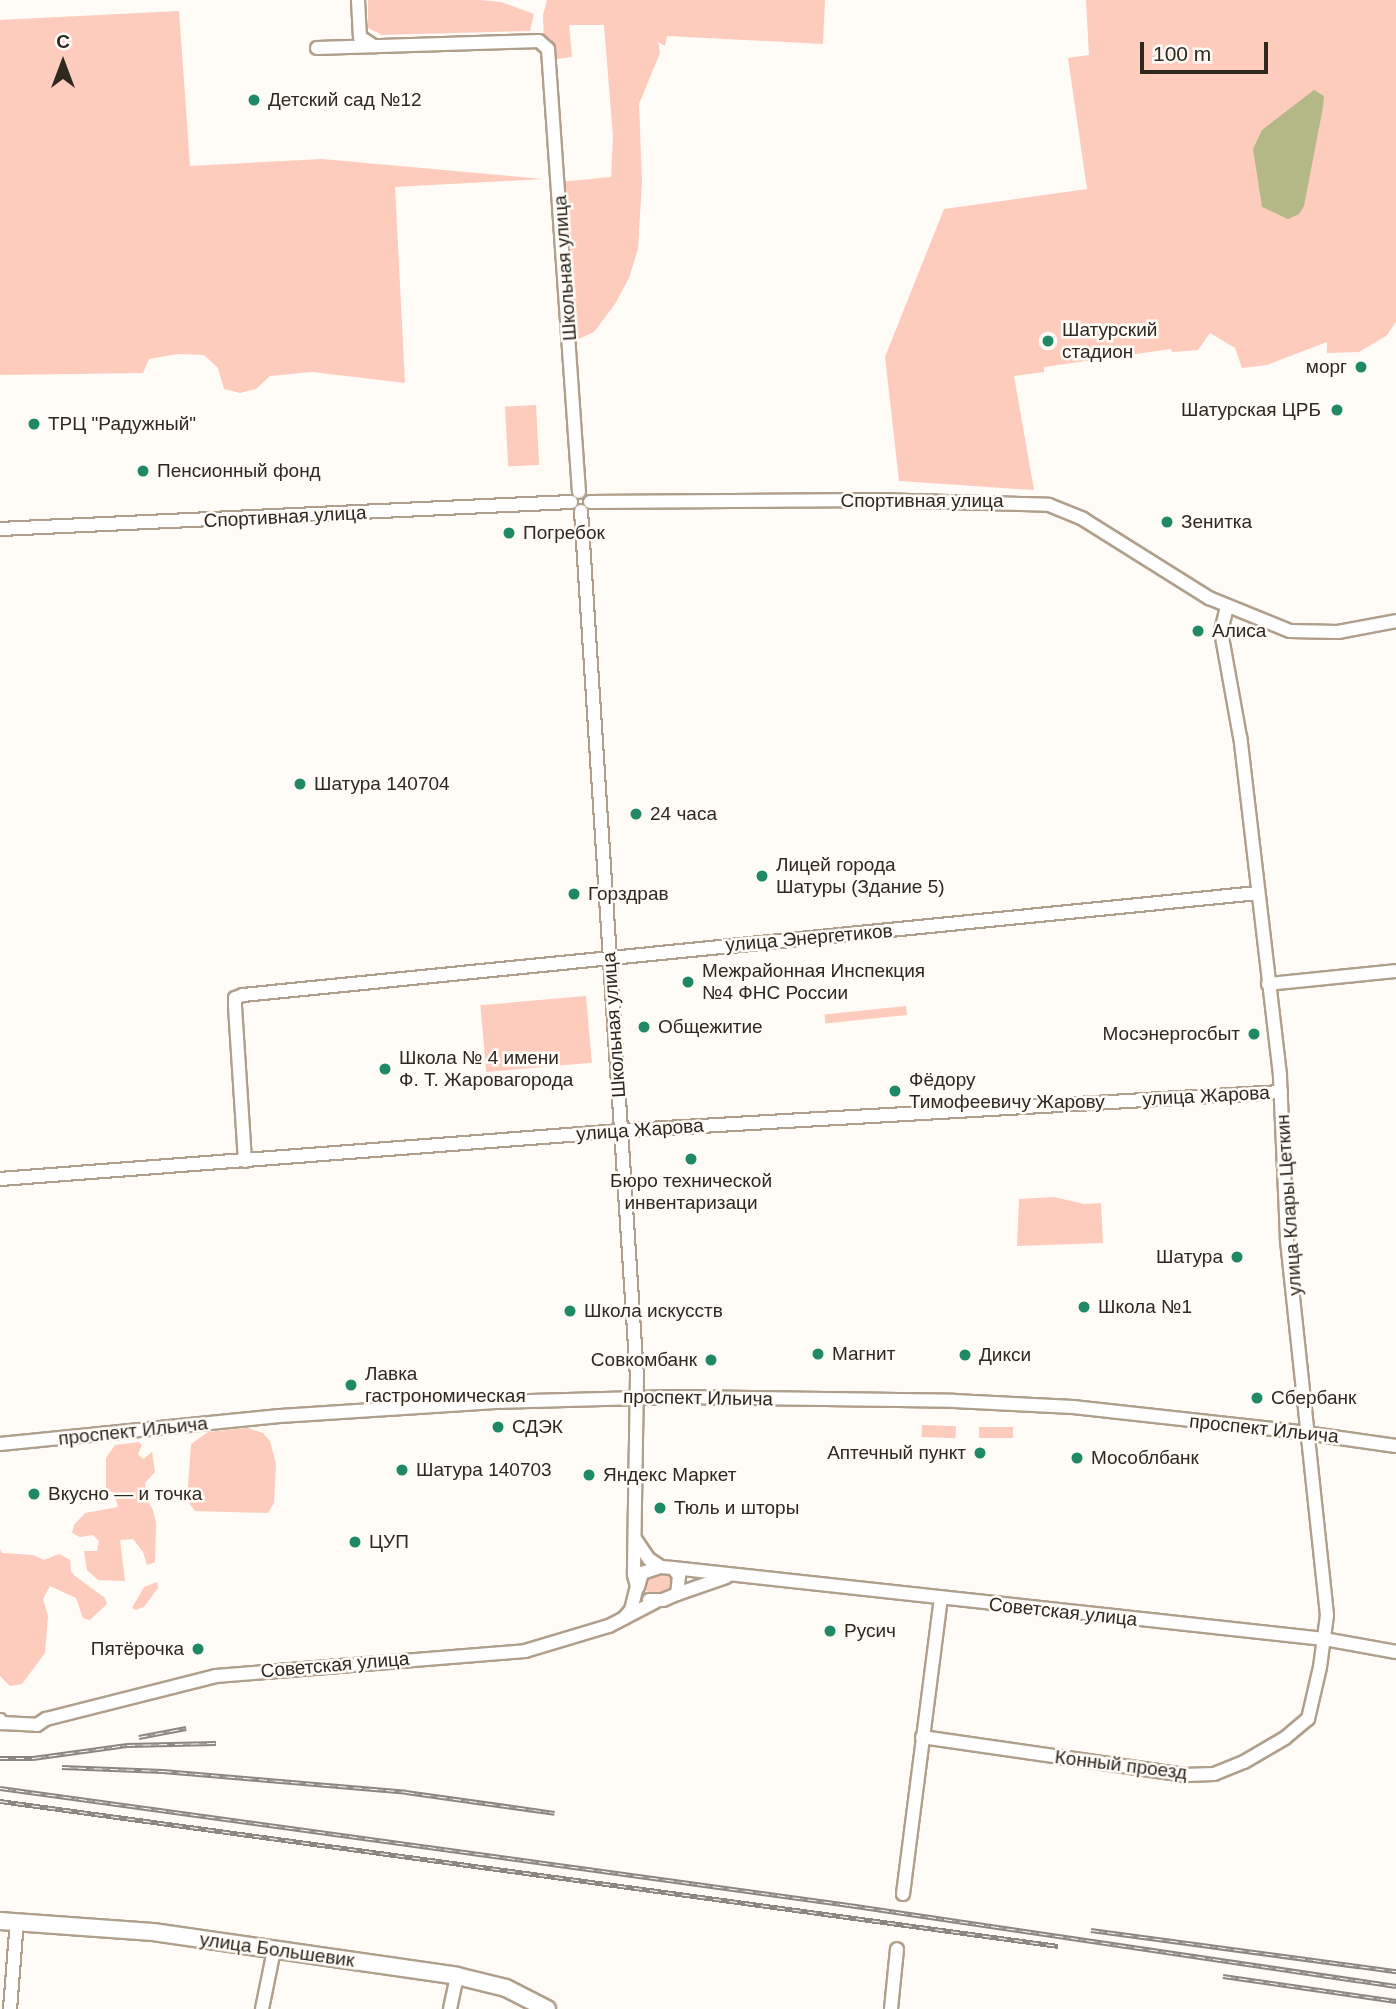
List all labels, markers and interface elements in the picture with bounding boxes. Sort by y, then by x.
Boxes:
north arrow [28,28,98,98]
scale bar [1144,28,1272,72]
text: С [56,31,70,52]
text: 100 m [1153,42,1211,65]
place label: Детский сад №12 [268,89,422,111]
marker: Детский сад №12 [246,92,262,108]
street label: Школьная улица [549,194,581,342]
place label: Шатурский стадион [1062,319,1157,363]
marker: Шатурский стадион [1040,333,1056,349]
place label: морг [1306,356,1347,378]
marker: морг [1353,359,1369,375]
place label: Шатурская ЦРБ [1181,399,1321,421]
marker: Шатурская ЦРБ [1327,400,1347,420]
place label: ТРЦ "Радужный" [48,413,196,435]
marker: ТРЦ "Радужный" [26,416,42,432]
place label: Пенсионный фонд [157,460,321,482]
marker: Пенсионный фонд [135,463,151,479]
street label: Спортивная улица [841,490,1003,512]
street label: Спортивная улица [203,501,367,533]
place label: Зенитка [1181,511,1252,533]
marker: Зенитка [1159,514,1175,530]
place label: Погребок [523,522,605,544]
marker: Погребок [501,525,517,541]
place label: Алиса [1212,620,1266,642]
marker: Алиса [1190,623,1206,639]
place label: Шатура 140704 [314,773,450,795]
marker: Шатура 140704 [292,776,308,792]
place label: 24 часа [650,803,717,825]
marker: 24 часа [628,806,644,822]
place label: Лицей города Шатуры (Здание 5) [776,854,945,898]
marker: Лицей города Шатуры (Здание 5) [754,868,770,884]
place label: Горздрав [588,883,669,905]
marker: Горздрав [566,886,582,902]
street label: улица Энергетиков [724,919,894,957]
street label: Школьная улица [598,951,630,1099]
place label: Межрайонная Инспекция №4 ФНС России [702,960,925,1004]
marker: Межрайонная Инспекция №4 ФНС России [680,974,696,990]
place label: Общежитие [658,1016,763,1038]
marker: Общежитие [636,1019,652,1035]
place label: Мосэнергосбыт [1103,1023,1240,1045]
marker: Мосэнергосбыт [1246,1026,1262,1042]
place label: Школа № 4 имени Ф. Т. Жаровагорода [399,1047,573,1091]
marker: Школа № 4 имени Ф. Т. Жаровагорода [377,1061,393,1077]
place label: Фёдору Тимофеевичу Жарову [909,1069,1105,1113]
street label: улица Жарова [1142,1081,1270,1111]
marker: Фёдору Тимофеевичу Жарову [887,1083,903,1099]
street label: улица Жарова [576,1114,704,1146]
street label: улица Клары Цеткин [1271,1114,1307,1296]
marker: Бюро технической инвентаризаци [683,1151,699,1167]
place label: Бюро технической инвентаризаци [610,1170,772,1214]
place label: Шатура [1156,1246,1223,1268]
marker: Шатура [1229,1249,1245,1265]
place label: Школа №1 [1098,1296,1192,1318]
marker: Школа №1 [1076,1299,1092,1315]
place label: Школа искусств [584,1300,723,1322]
marker: Школа искусств [562,1303,578,1319]
place label: Магнит [832,1343,895,1365]
place label: Дикси [979,1344,1031,1366]
marker: Магнит [810,1346,826,1362]
marker: Дикси [957,1347,973,1363]
place label: Совкомбанк [591,1349,697,1371]
marker: Совкомбанк [703,1352,719,1368]
place label: Лавка гастрономическая [365,1363,526,1407]
marker: Лавка гастрономическая [343,1377,359,1393]
street label: проспект Ильича [623,1385,773,1411]
place label: Сбербанк [1271,1387,1356,1409]
marker: Сбербанк [1249,1390,1265,1406]
street label: проспект Ильича [1188,1410,1340,1448]
street label: проспект Ильича [57,1412,209,1450]
place label: СДЭК [512,1416,563,1438]
marker: СДЭК [490,1419,506,1435]
place label: Аптечный пункт [827,1442,966,1464]
marker: Аптечный пункт [972,1445,988,1461]
place label: Мособлбанк [1091,1447,1199,1469]
marker: Мособлбанк [1069,1450,1085,1466]
place label: Шатура 140703 [416,1459,552,1481]
marker: Шатура 140703 [394,1462,410,1478]
place label: Яндекс Маркет [603,1464,737,1486]
marker: Яндекс Маркет [581,1467,597,1483]
place label: Вкусно — и точка [48,1483,202,1505]
marker: Вкусно — и точка [26,1486,42,1502]
place label: Тюль и шторы [674,1497,799,1519]
marker: Тюль и шторы [652,1500,668,1516]
place label: ЦУП [369,1531,409,1553]
marker: ЦУП [347,1534,363,1550]
street label: Советская улица [988,1593,1138,1631]
place label: Русич [844,1620,896,1642]
marker: Русич [822,1623,838,1639]
place label: Пятёрочка [91,1638,184,1660]
marker: Пятёрочка [190,1641,206,1657]
street label: Советская улица [260,1647,410,1683]
street label: Конный проезд [1054,1746,1188,1784]
street label: улица Большевик [198,1928,356,1972]

